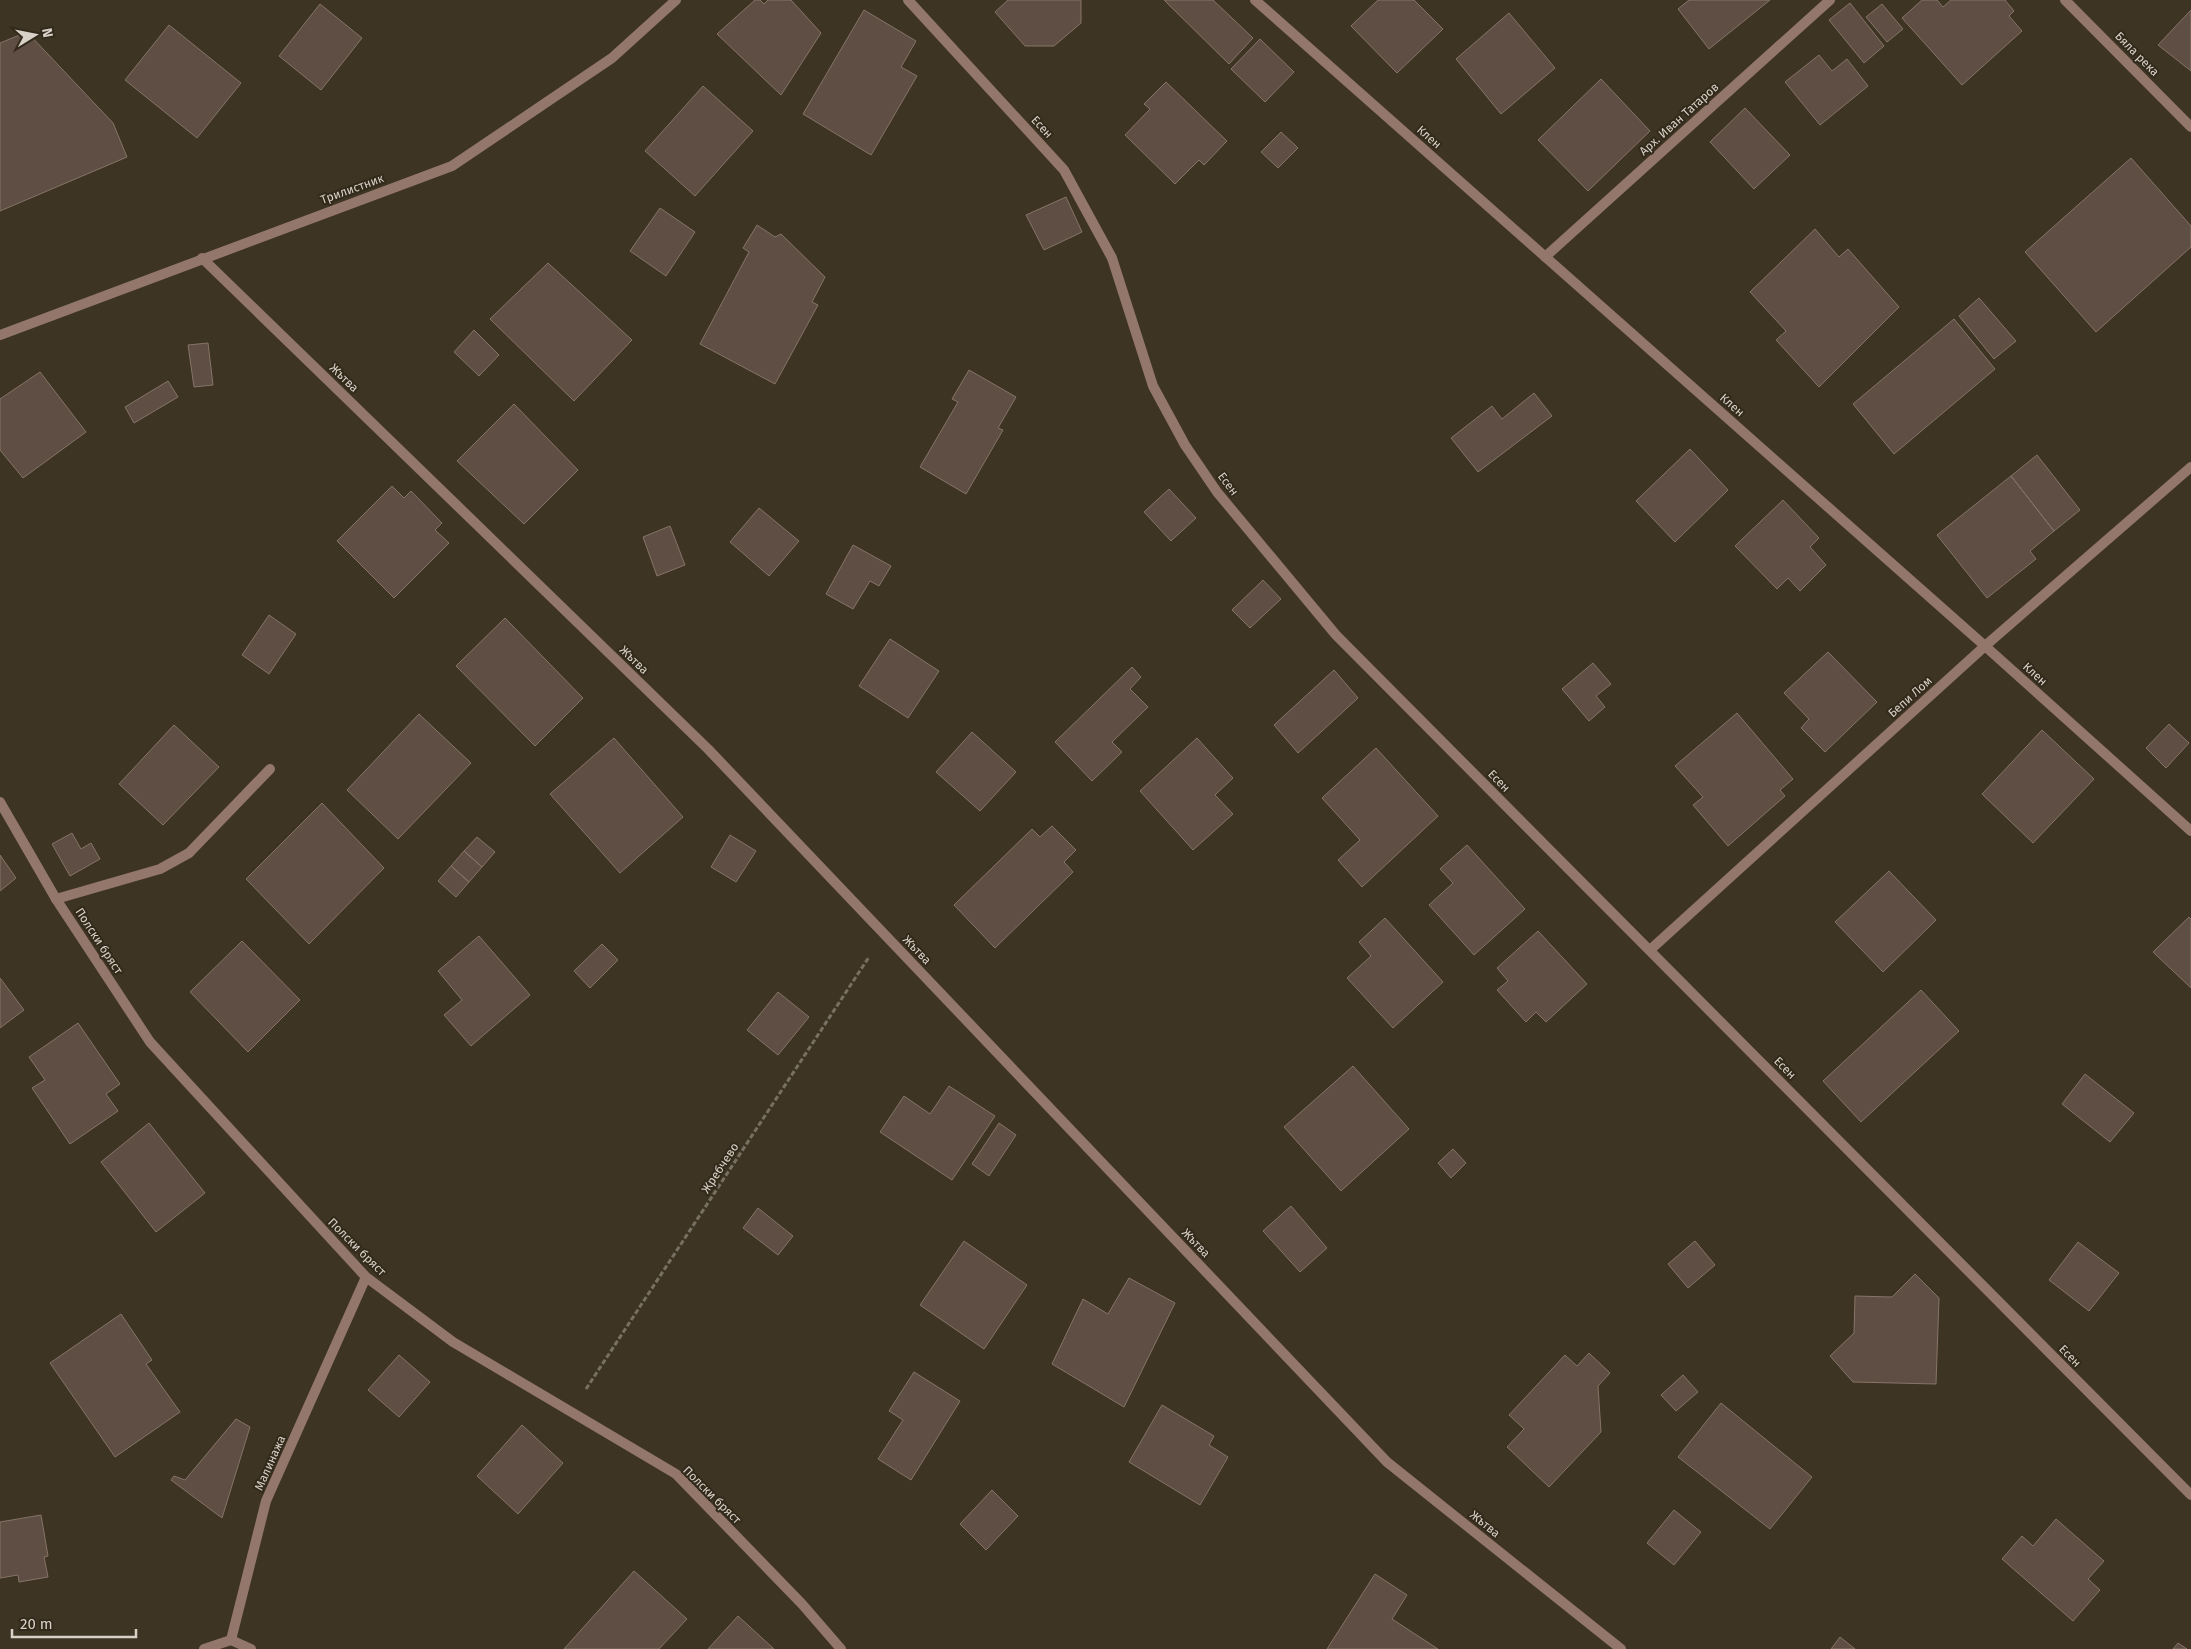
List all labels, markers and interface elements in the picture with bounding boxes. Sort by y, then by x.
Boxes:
north arrow [10,10,60,60]
text: N [38,27,56,39]
street label: Бяла река [2112,29,2162,79]
street label: Арх. Иван Татаров [1637,80,1722,158]
street label: Есен [1028,113,1056,141]
street label: Клен [1414,123,1444,151]
street label: Трилистник [318,171,386,207]
street label: Жътва [327,361,361,395]
street label: Клен [1717,391,1747,419]
street label: Есен [1215,470,1241,498]
street label: Жътва [617,643,651,677]
street label: Клен [2020,660,2050,688]
street label: Бепи Лом [1885,674,1935,720]
street label: Есен [1485,767,1513,795]
street label: Полски бряст [72,905,126,977]
street label: Жътва [900,933,934,967]
street label: Есен [1771,1054,1799,1082]
street label: Жребчево [699,1140,741,1196]
street label: Полски бряст [325,1215,389,1279]
street label: Жътва [1179,1226,1213,1260]
street label: Есен [2056,1342,2084,1370]
street label: Малинажа [252,1433,288,1493]
street label: Полски бряст [680,1463,744,1527]
street label: Жътва [1467,1508,1503,1540]
scale bar [12,1606,136,1638]
text: 20 m [20,1615,53,1633]

